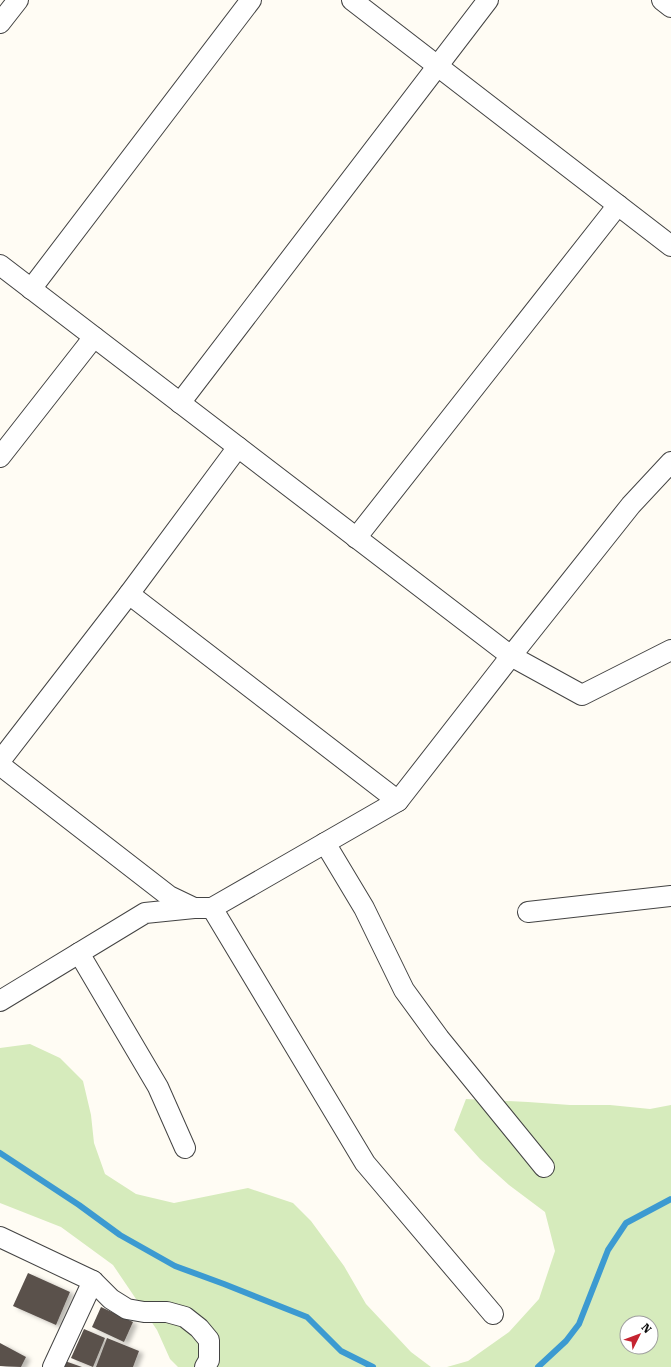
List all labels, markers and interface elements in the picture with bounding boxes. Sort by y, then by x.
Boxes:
north arrow [619,1315,659,1355]
text: N [638,1321,654,1337]

